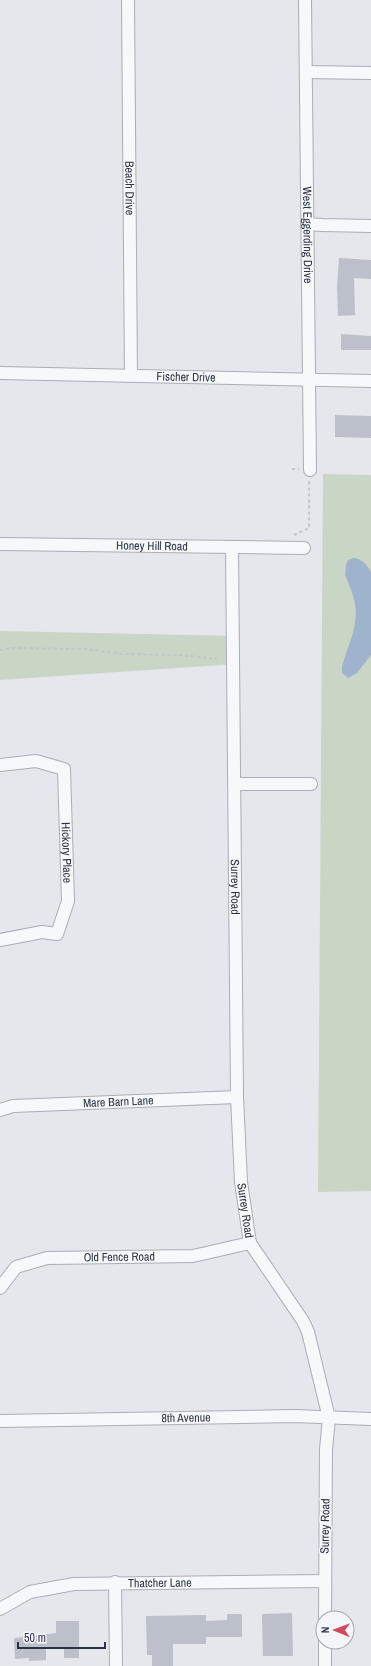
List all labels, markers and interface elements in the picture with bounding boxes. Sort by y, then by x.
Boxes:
street label: Beach Drive [121,161,138,215]
street label: West Eggerding Drive [299,186,316,283]
street label: Fischer Drive [156,368,216,386]
street label: Honey Hill Road [116,538,188,554]
street label: Hickory Place [58,822,75,883]
street label: Surrey Road [227,859,243,915]
street label: Mare Barn Lane [83,1092,154,1111]
street label: Surrey Road [233,1182,257,1239]
street label: Old Fence Road [84,1249,155,1265]
street label: 8th Avenue [161,1409,211,1426]
street label: Surrey Road [317,1498,333,1554]
street label: Thatcher Lane [128,1575,192,1591]
north arrow [315,1610,355,1650]
scale bar [18,1624,105,1650]
text: N [318,1626,332,1633]
text: 50 m [24,1630,46,1646]

